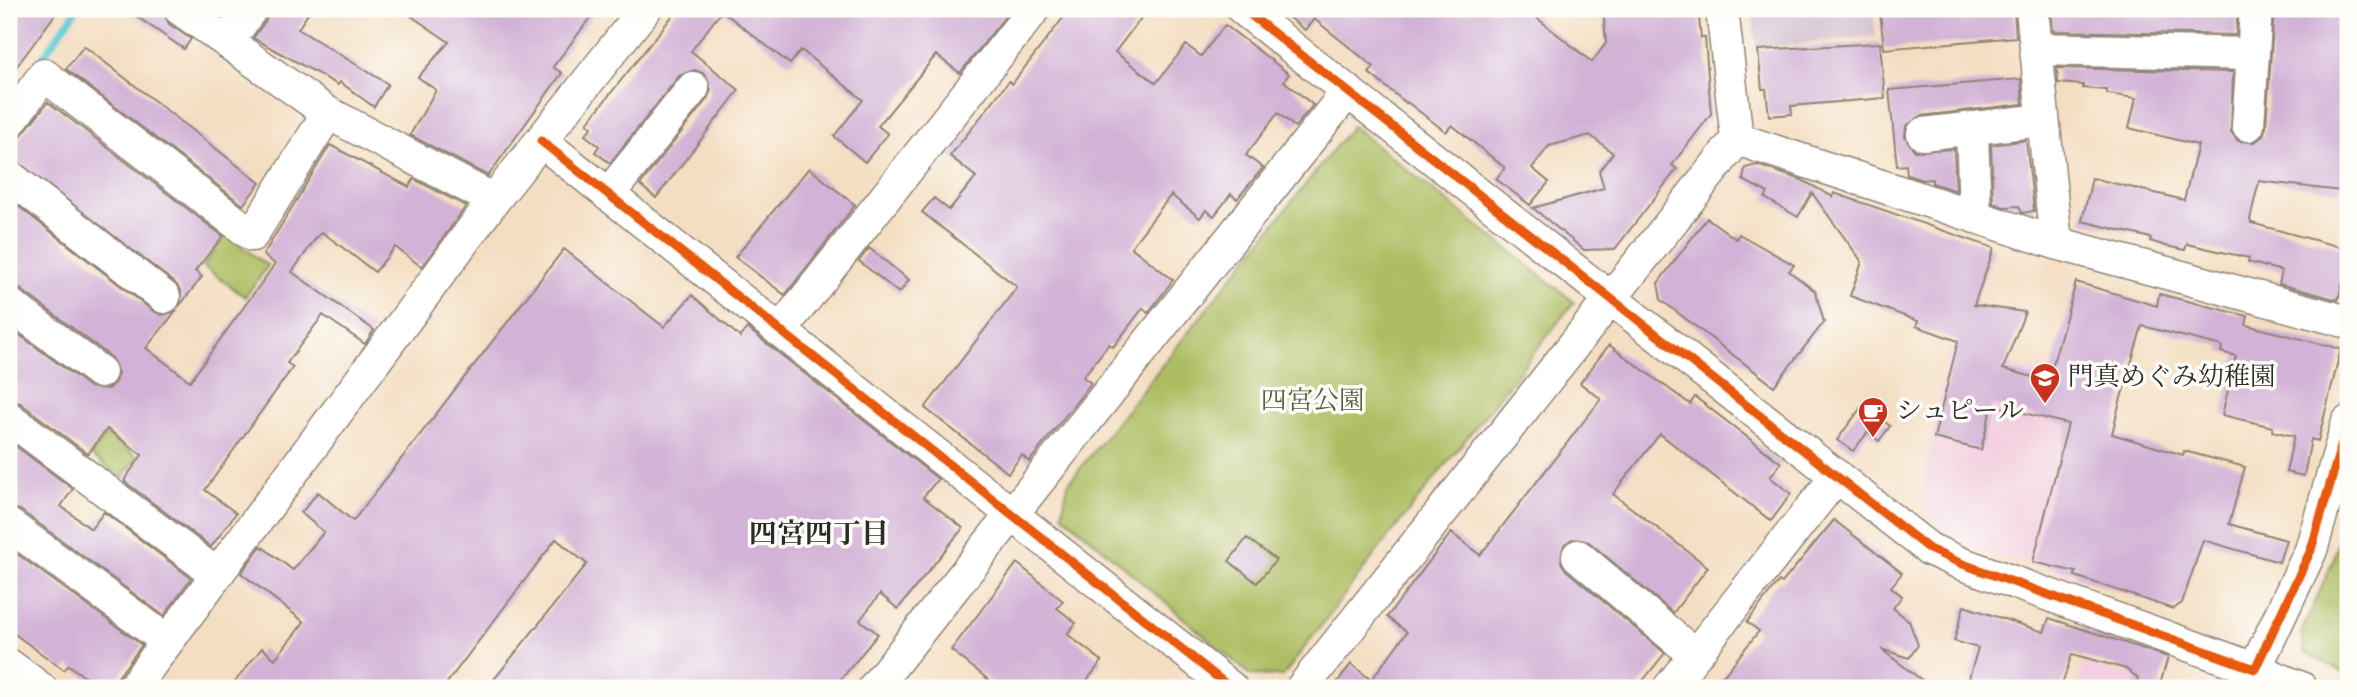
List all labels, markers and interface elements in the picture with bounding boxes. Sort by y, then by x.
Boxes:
place label: 門真めぐみ幼稚園 [2068,360,2276,397]
school or university icon: 門真めぐみ幼稚園 [2028,361,2062,405]
park label: 四宮公園 [1261,384,1365,421]
place label: シュピール [1896,394,2024,431]
cafe icon: シュピール [1856,395,1890,439]
district label: 四宮四丁目 [749,516,889,556]

